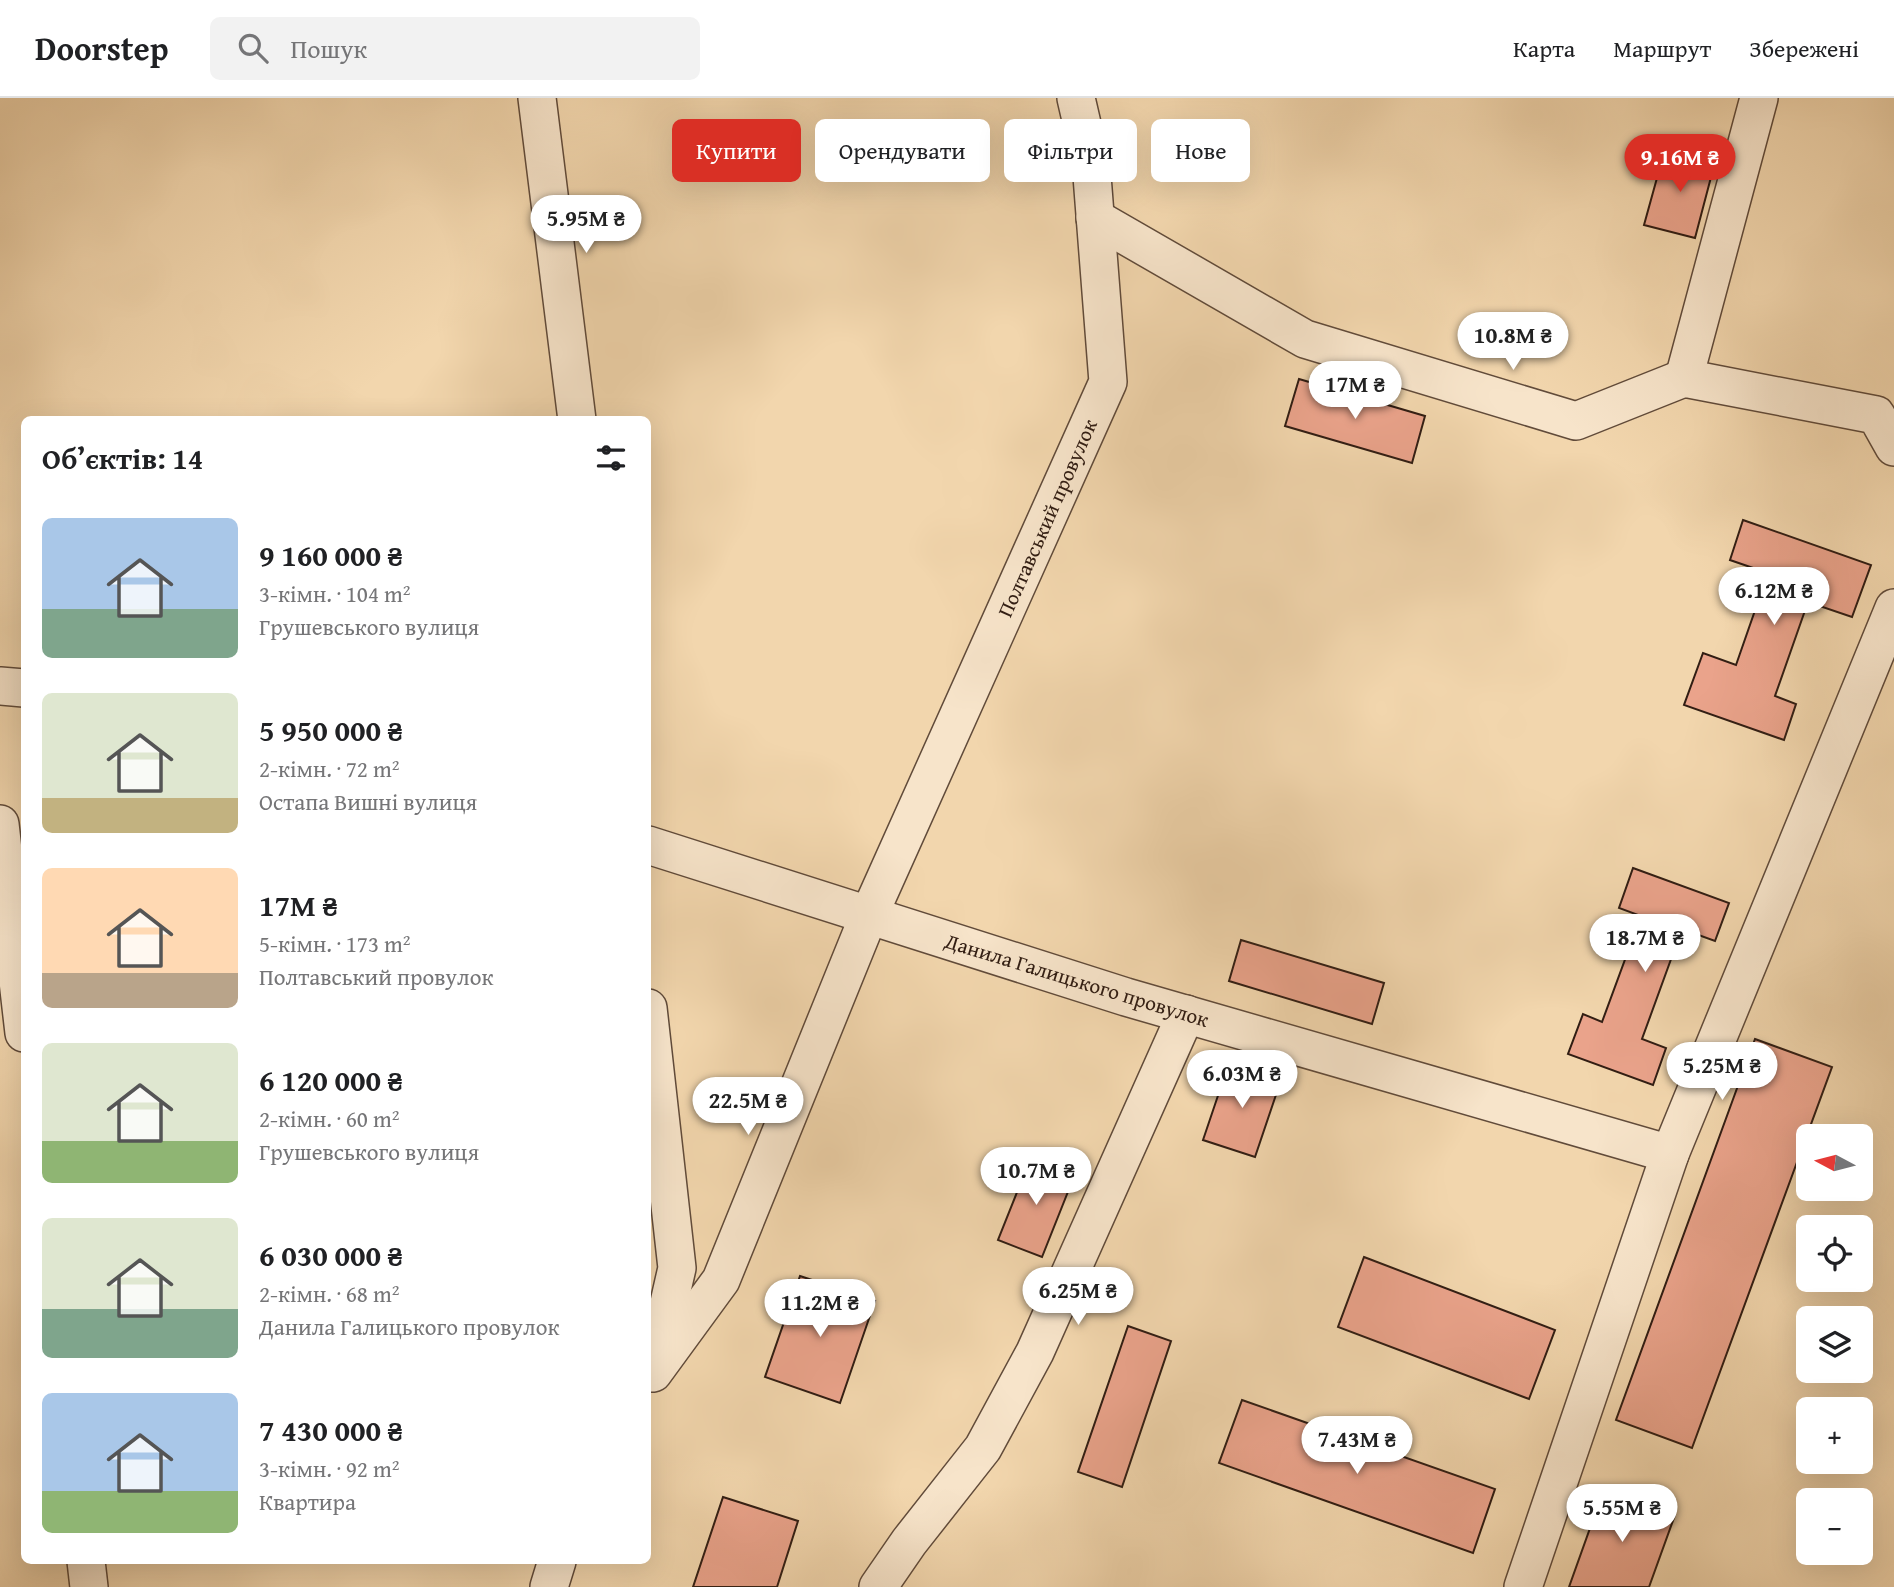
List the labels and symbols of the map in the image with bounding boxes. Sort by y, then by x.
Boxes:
pin: 9.16M ₴ [1615,134,1745,194]
pin: 5.95M ₴ [521,195,651,255]
pin: 10.8M ₴ [1448,313,1578,372]
pin: 17M ₴ [1306,362,1404,421]
street label: Полтавський провулок [989,414,1105,622]
pin: 6.12M ₴ [1709,568,1839,627]
pin: 18.7M ₴ [1580,914,1710,974]
street label: Данила Галицького провулок [940,925,1213,1035]
pin: 5.25M ₴ [1657,1042,1787,1102]
pin: 6.03M ₴ [1177,1051,1307,1110]
pin: 22.5M ₴ [683,1077,813,1137]
north arrow [1796,1124,1872,1200]
pin: 10.7M ₴ [971,1148,1101,1207]
pin: 6.25M ₴ [1013,1268,1143,1327]
pin: 11.2M ₴ [755,1280,885,1339]
pin: 7.43M ₴ [1292,1416,1422,1476]
pin: 5.55M ₴ [1557,1484,1687,1544]

